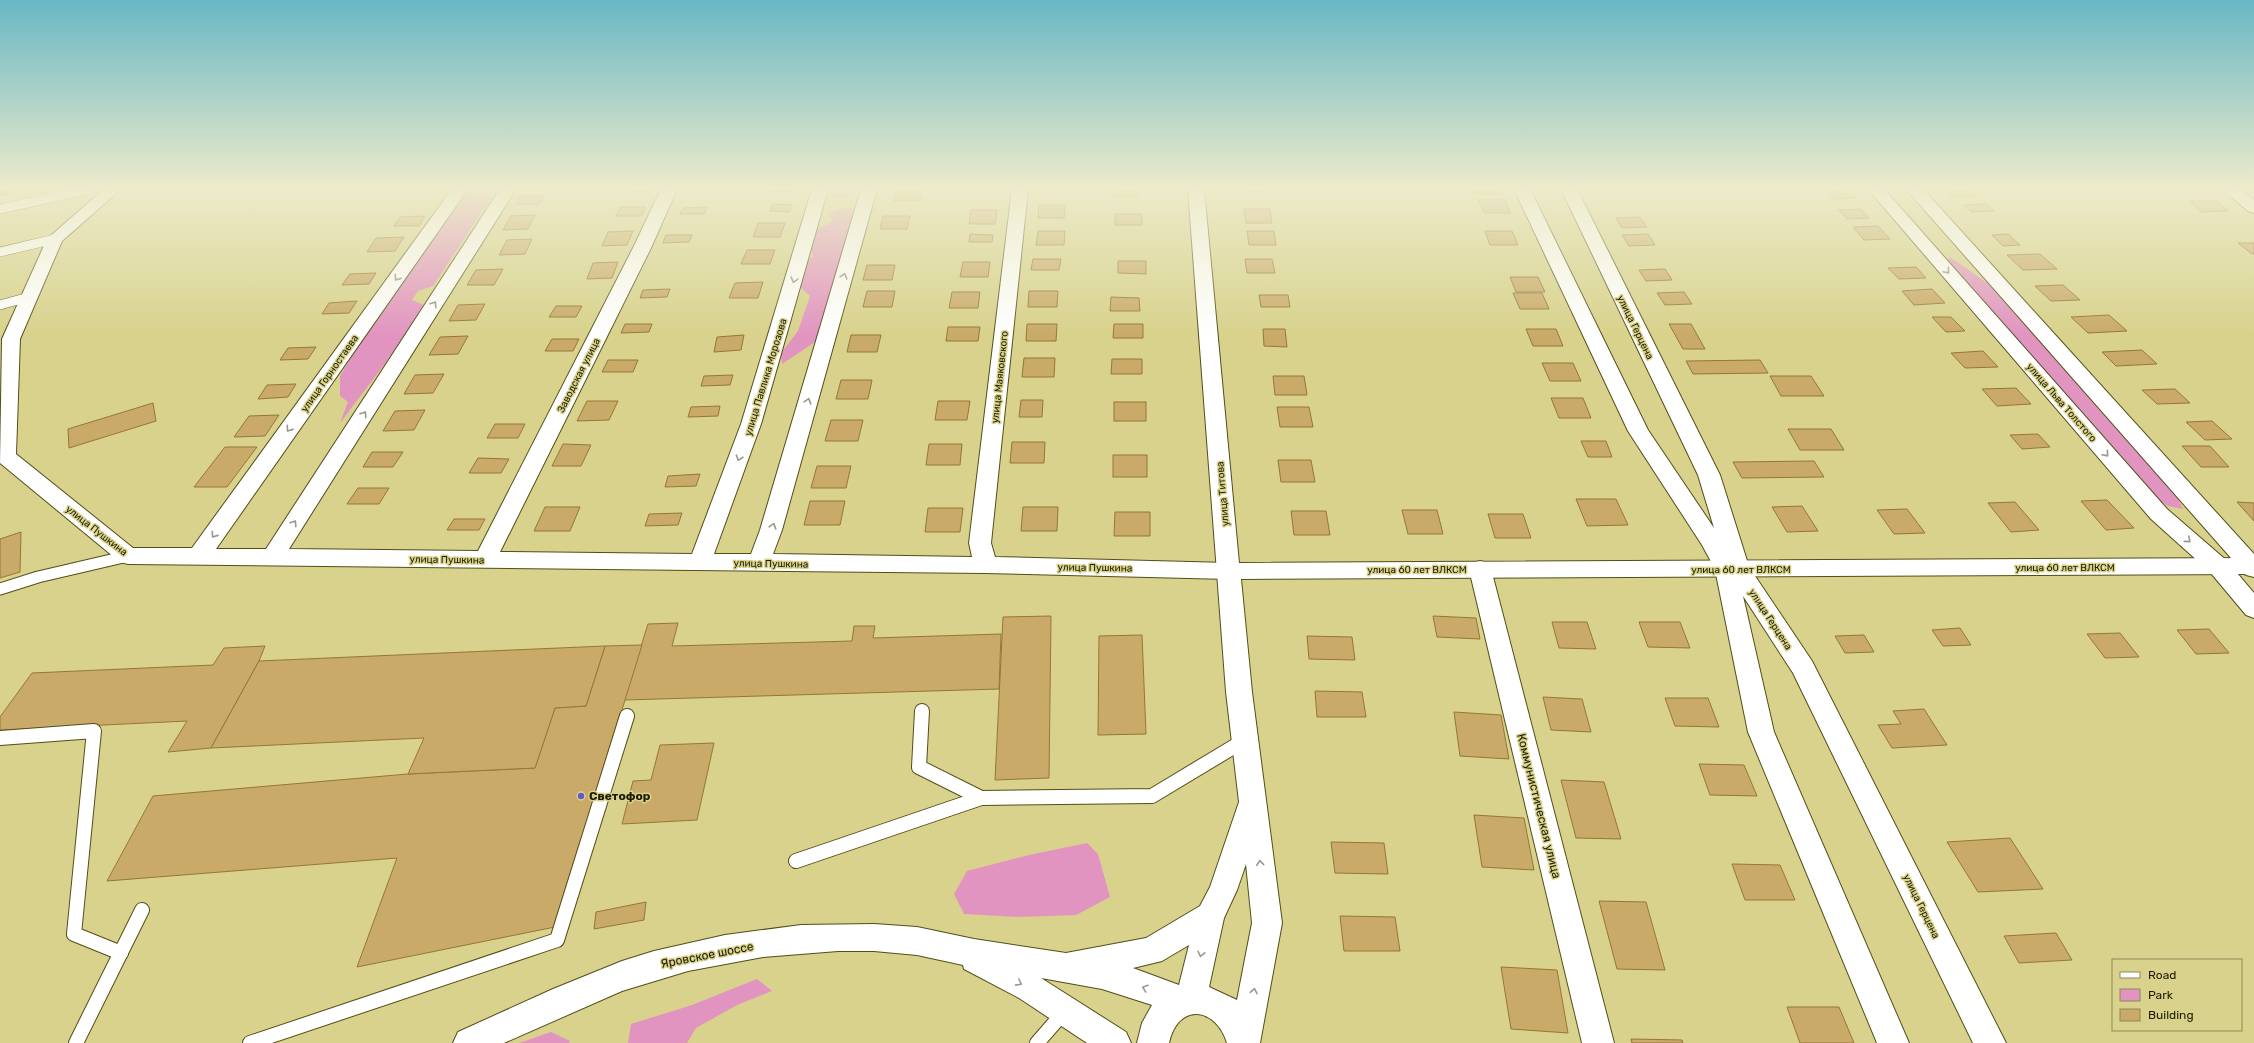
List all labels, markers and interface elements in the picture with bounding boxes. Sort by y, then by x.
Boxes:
one-way arrow [1943,266,1950,274]
one-way arrow [395,273,402,280]
one-way arrow [839,273,848,280]
one-way arrow [790,276,799,283]
street label: улица Герцена [1614,293,1656,362]
one-way arrow [429,301,437,308]
street label: улица Павлика Морозова [742,317,790,437]
street label: улица Маяковского [989,330,1011,424]
street label: улица Горностаева [299,333,361,415]
street label: Заводская улица [555,336,603,415]
street label: улица Льва Толстого [2024,361,2099,445]
one-way arrow [803,398,812,405]
one-way arrow [359,411,367,418]
one-way arrow [287,425,294,432]
one-way arrow [2102,449,2109,456]
one-way arrow [735,454,743,461]
street label: улица Титова [1214,461,1232,527]
street label: улица Пушкина [63,503,130,559]
one-way arrow [289,520,297,527]
one-way arrow [768,523,776,530]
one-way arrow [211,531,219,538]
one-way arrow [2183,535,2191,542]
street label: улица Пушкина [410,553,484,567]
street label: улица Пушкина [734,557,808,571]
street label: улица Пушкина [1058,561,1132,575]
street label: улица 60 лет ВЛКСМ [2015,562,2115,574]
street label: улица 60 лет ВЛКСМ [1367,564,1467,576]
street label: улица 60 лет ВЛКСМ [1691,564,1791,576]
street label: улица Герцена [1746,587,1794,652]
street label: Коммунистическая улица [1514,732,1564,880]
place label: Светофор [589,789,651,803]
marker: Светофор [576,791,586,801]
one-way arrow [1256,859,1265,866]
street label: улица Герцена [1900,872,1942,941]
street label: Яровское шоссе [659,939,755,971]
one-way arrow [1198,951,1206,957]
legend [2112,959,2242,1031]
text: Road [2148,968,2176,982]
one-way arrow [1015,978,1023,985]
one-way arrow [1142,984,1149,993]
one-way arrow [1249,988,1257,994]
text: Park [2148,988,2174,1002]
text: Building [2148,1008,2194,1022]

